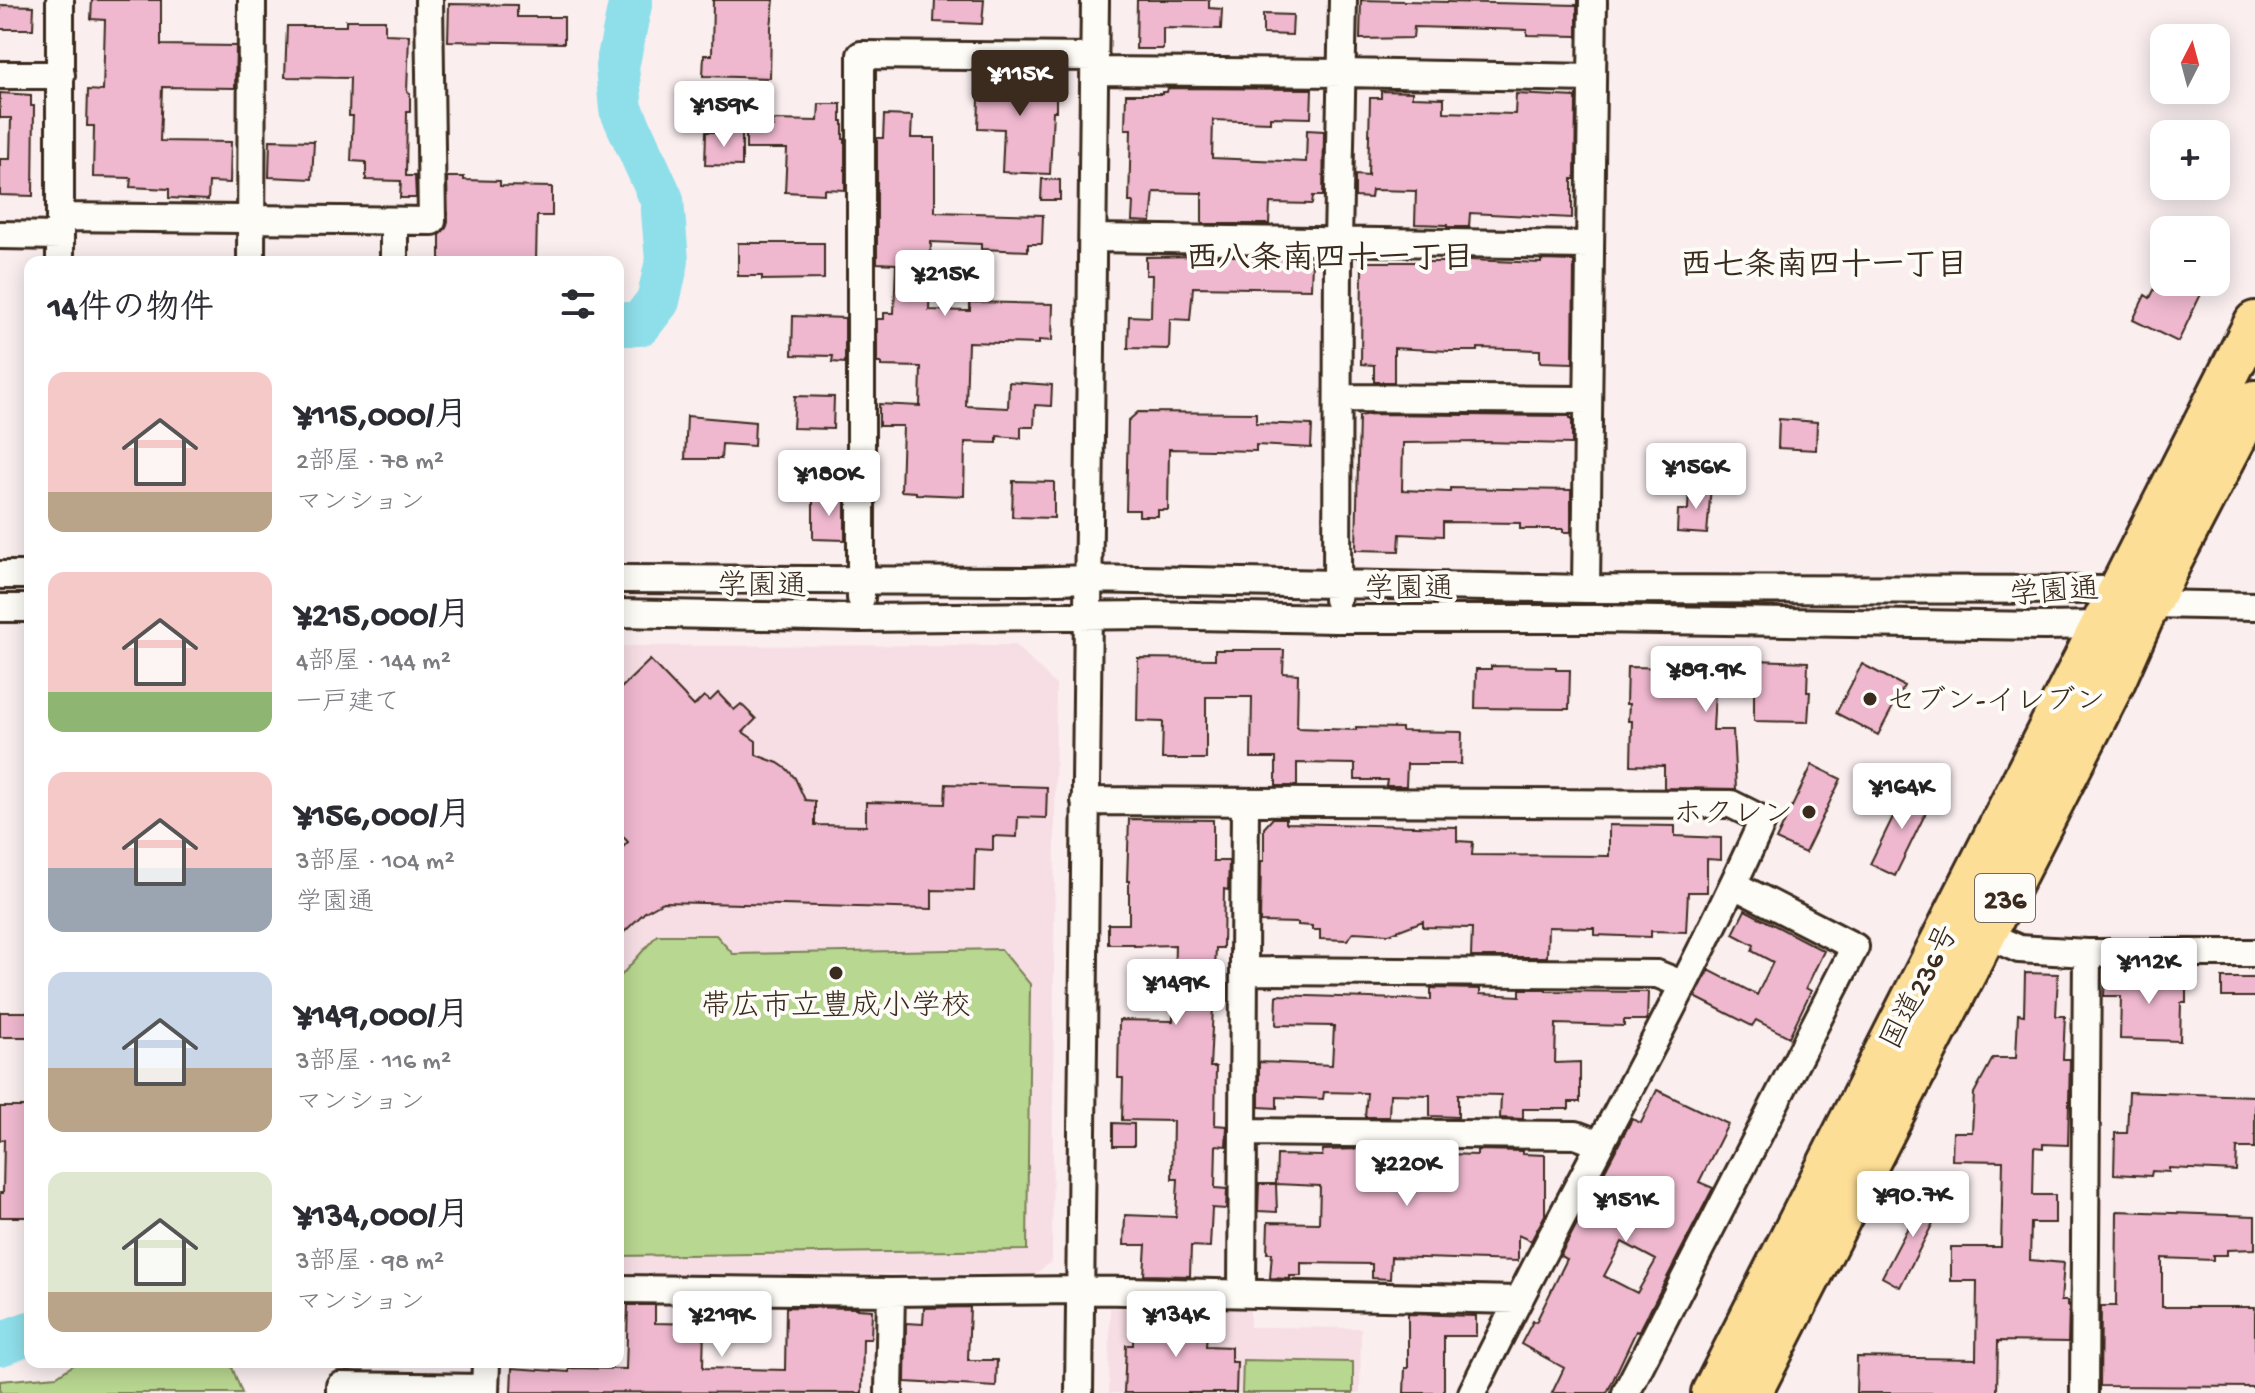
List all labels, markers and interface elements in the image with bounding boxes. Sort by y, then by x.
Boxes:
north arrow [2150,24,2230,104]
map controls [2150,24,2230,296]
pin: ¥115K [964,50,1076,118]
text: ¥115K [989,60,1051,91]
pin: ¥159K [668,81,780,149]
text: ¥159K [692,91,756,122]
button: + [2150,120,2230,200]
button: − [2150,216,2230,296]
district label: 西八条南四十一丁目 [1186,240,1474,280]
district label: 西七条南四十一丁目 [1680,247,1968,287]
pin: ¥215K [889,250,1001,318]
text: ¥215K [913,260,977,291]
icon: filters [556,282,600,326]
text: 14件の物件 [48,291,214,331]
text: ¥115,000/月 [296,398,468,438]
icon: home [112,404,208,500]
pin: ¥156K [1640,443,1752,511]
text: 2部屋 · 78 m² [296,448,444,479]
pin: ¥180K [773,450,885,518]
text: ¥156K [1664,453,1728,484]
text: ¥180K [796,460,862,491]
text: マンション [296,489,425,520]
street label: 学園通 [717,569,807,607]
street label: 学園通 [1364,573,1454,609]
street label: 学園通 [2008,573,2100,615]
text: ¥215,000/月 [296,598,471,638]
icon: home [112,604,208,700]
pin: ¥89.9K [1641,646,1771,714]
text: 4部屋 · 144 m² [296,648,451,679]
text: ¥89.9K [1669,656,1743,687]
place label: セブン-イレブン [1886,685,2105,721]
text: 一戸建て [296,689,400,720]
marker: セブン-イレブン [1861,690,1879,708]
pin: ¥164K [1846,763,1958,831]
text: ¥164K [1871,773,1933,804]
text: ¥156,000/月 [296,798,471,838]
place label: ホクレン [1673,799,1793,834]
marker: ホクレン [1800,803,1818,821]
icon: home [112,804,208,900]
text: 3部屋 · 104 m² [296,848,454,879]
road number: 236 [1975,874,2035,922]
text: 学園通 [296,889,374,920]
street label: 国道236号 [1875,919,1968,1056]
pin: ¥112K [2093,938,2205,1006]
text: ¥112K [2119,948,2179,979]
pin: ¥149K [1120,959,1232,1027]
marker: 帯広市立豊成小学校 [827,964,845,982]
text: ¥149K [1145,969,1207,1000]
place label: 帯広市立豊成小学校 [701,989,971,1026]
text: ¥149,000/月 [296,998,469,1038]
icon: home [112,1004,208,1100]
text: 3部屋 · 116 m² [296,1048,451,1079]
text: マンション [296,1089,425,1120]
pin: ¥220K [1351,1140,1463,1208]
text: ¥220K [1374,1150,1440,1181]
pin: ¥90.7K [1848,1171,1978,1239]
pin: ¥151K [1570,1176,1682,1244]
text: ¥90.7K [1875,1181,1951,1212]
text: ¥151K [1595,1186,1657,1217]
text: ¥134,000/月 [296,1198,470,1238]
icon: home [112,1204,208,1300]
text: 3部屋 · 98 m² [296,1248,444,1279]
text: マンション [296,1289,425,1320]
pin: ¥219K [666,1291,778,1359]
pin: ¥134K [1120,1291,1232,1359]
text: ¥219K [691,1301,753,1332]
text: ¥134K [1145,1301,1207,1332]

